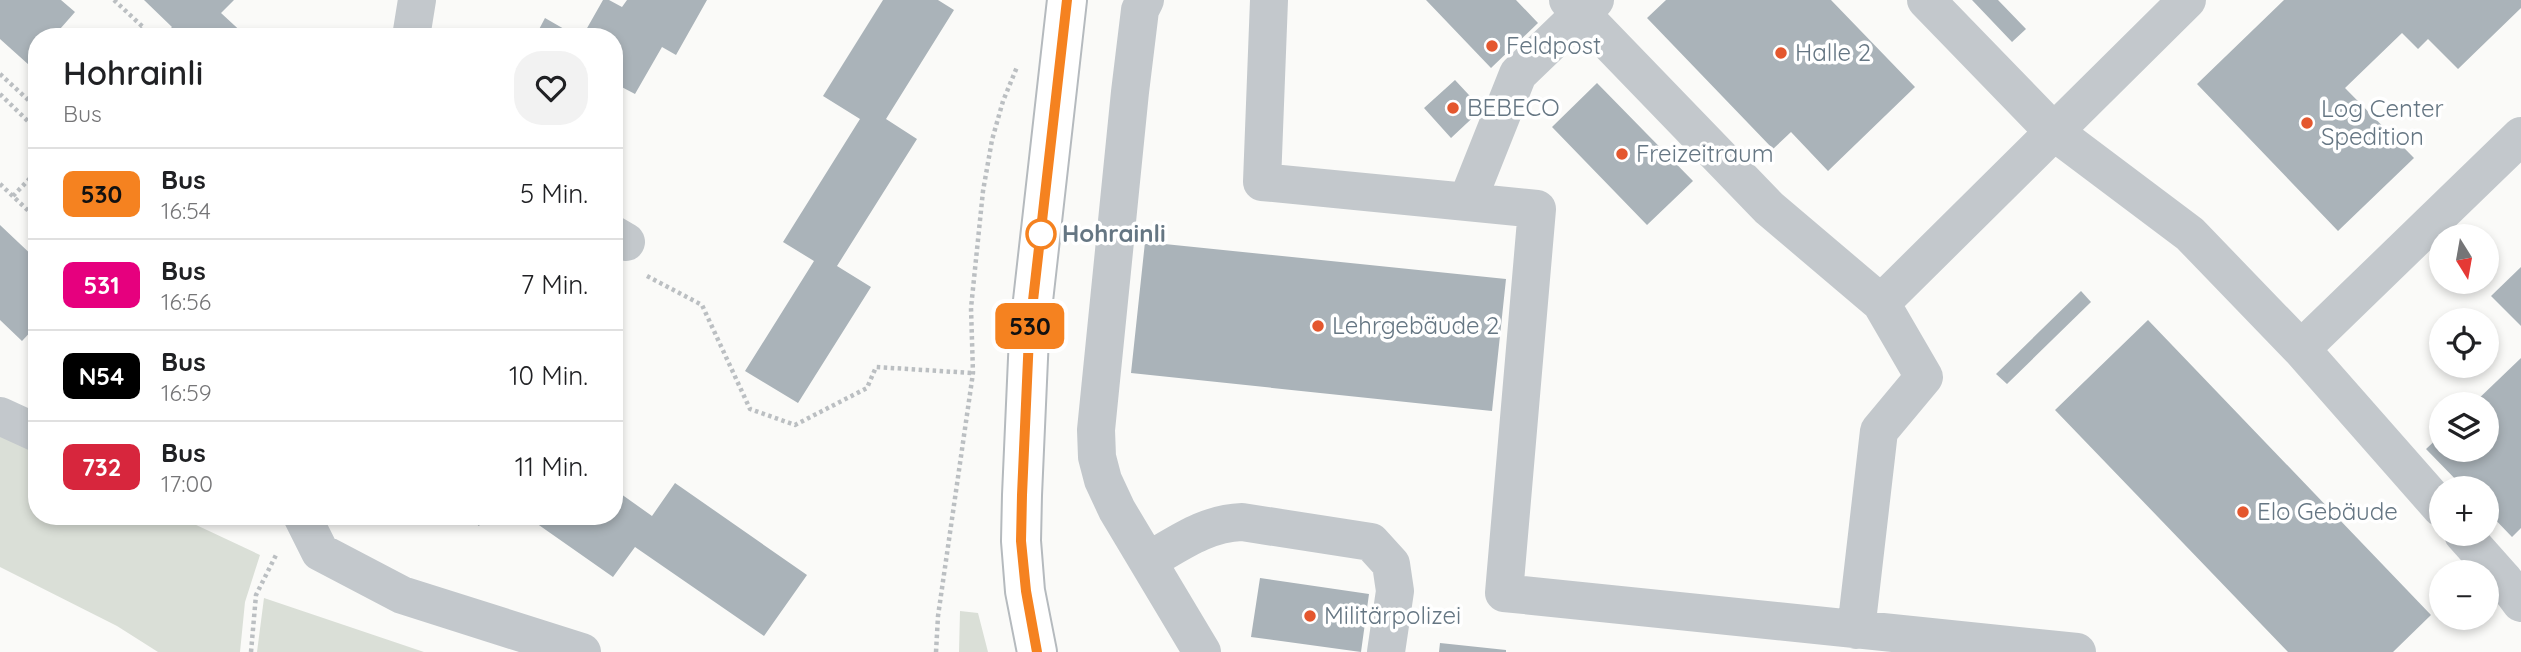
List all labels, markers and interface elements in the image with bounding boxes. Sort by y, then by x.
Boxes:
place label: Feldpost [1506,30,1601,60]
place label: Halle 2 [1795,37,1871,67]
marker: Feldpost [1484,38,1500,54]
marker: Halle 2 [1773,45,1789,61]
button: heart [514,51,588,125]
text: Hohrainli [63,52,203,93]
place label: BEBECO [1467,92,1560,122]
place label: Log Center Spedition [2321,93,2444,151]
text: Bus [63,99,102,128]
marker: BEBECO [1445,100,1461,116]
marker: Log Center Spedition [2299,115,2315,131]
place label: Freizeitraum [1636,138,1774,168]
marker: Freizeitraum [1614,146,1630,162]
text: Bus [161,163,206,196]
text: 5 Min. [520,177,588,210]
text: 530 [81,179,122,209]
text: 16:54 [161,196,211,225]
place label: Hohrainli [1062,218,1166,248]
marker: Hohrainli [1026,219,1056,249]
north arrow [2429,224,2499,294]
map controls [2429,224,2499,630]
text: Bus [161,254,206,287]
text: 7 Min. [521,268,588,301]
text: 531 [83,270,120,300]
text: 16:56 [161,287,211,316]
line badge: 530 [990,303,1070,349]
button: locate [2429,308,2499,378]
place label: Lehrgebäude 2 [1332,310,1499,340]
text: 530 [1009,311,1051,341]
marker: Lehrgebäude 2 [1310,318,1326,334]
text: Bus [161,345,206,378]
text: 10 Min. [509,359,588,392]
text: N54 [79,361,124,391]
text: 16:59 [161,378,212,407]
button: layers [2429,392,2499,462]
text: Bus [161,436,206,469]
text: 11 Min. [515,450,588,483]
text: 732 [82,452,121,482]
text: 17:00 [161,469,213,498]
button: + [2429,476,2499,546]
place label: Elo Gebäude [2257,496,2398,526]
marker: Elo Gebäude [2235,504,2251,520]
button: − [2429,560,2499,630]
place label: Militärpolizei [1324,600,1461,630]
marker: Militärpolizei [1302,608,1318,624]

